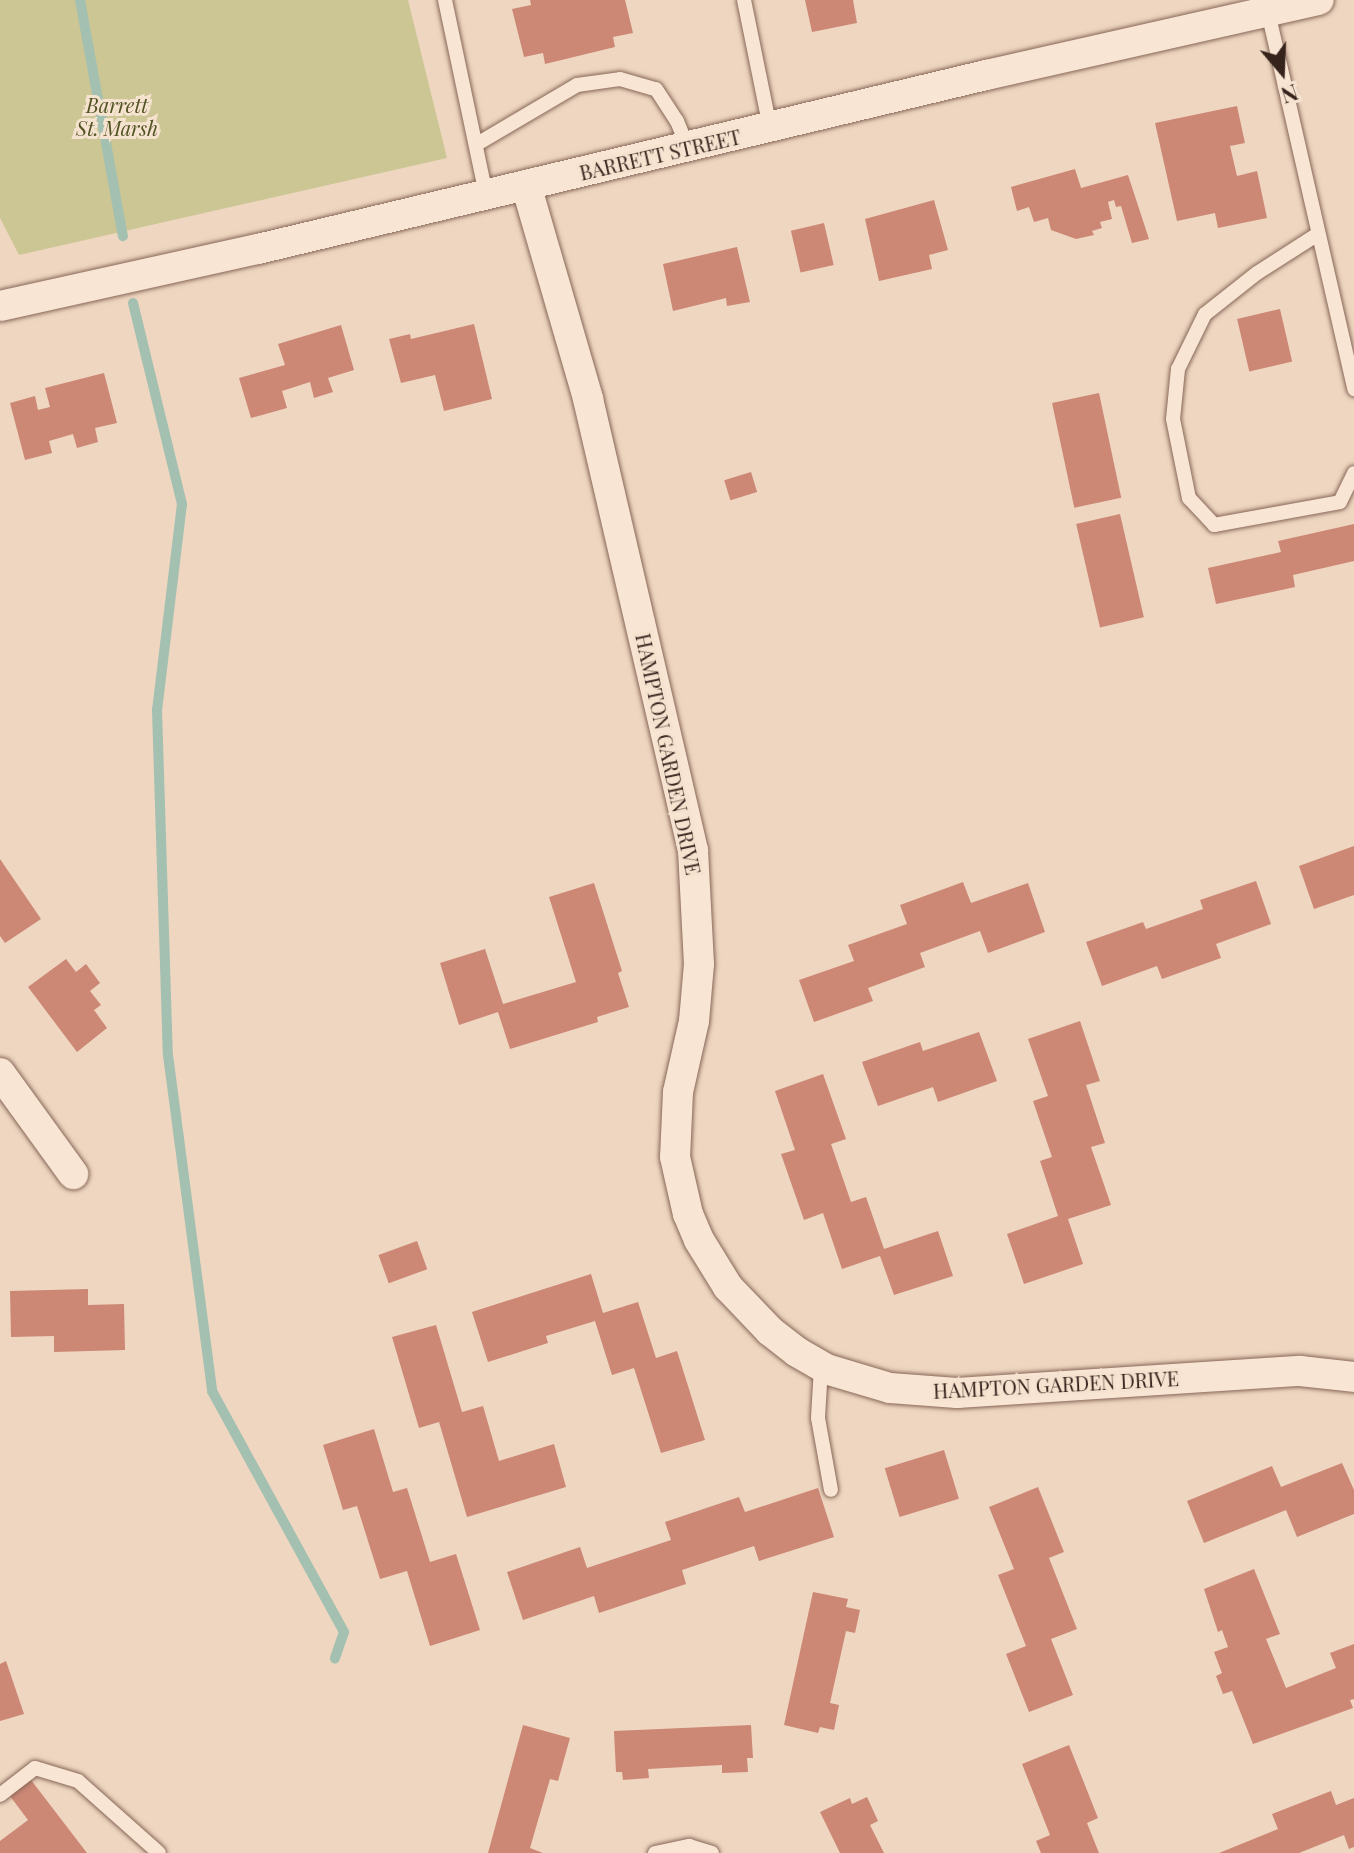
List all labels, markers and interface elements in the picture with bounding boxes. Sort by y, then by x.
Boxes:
north arrow [1242,32,1322,112]
text: N [1277,78,1302,111]
park label: Barrett St. Marsh [76,92,158,139]
street label: BARRETT STREET [577,124,743,184]
street label: HAMPTON GARDEN DRIVE [632,631,706,877]
street label: HAMPTON GARDEN DRIVE [932,1366,1180,1402]

